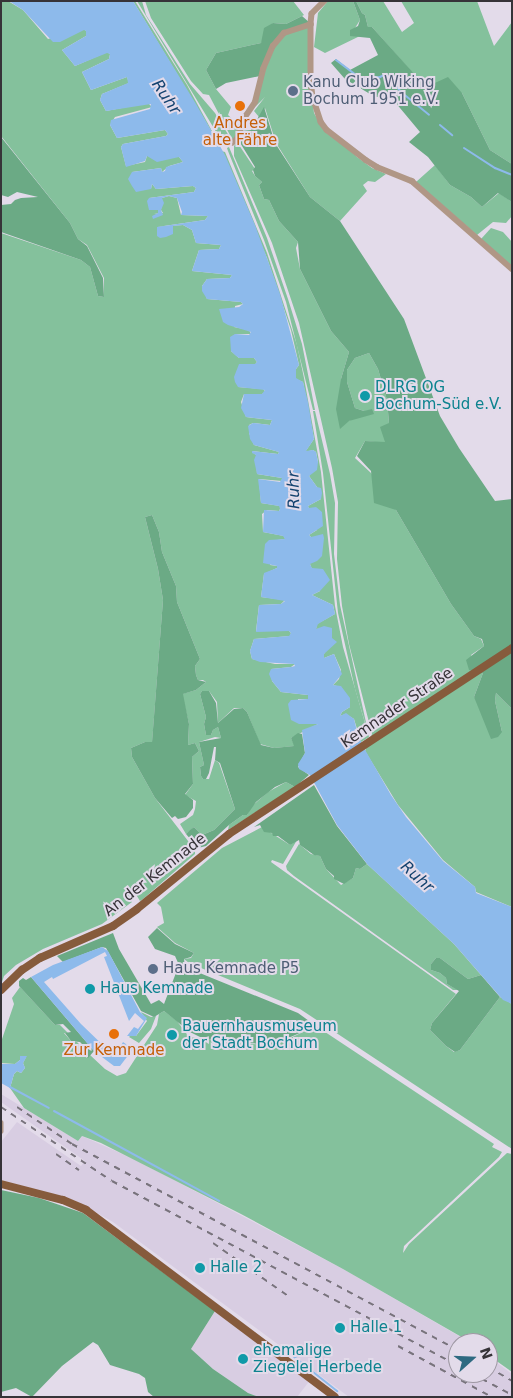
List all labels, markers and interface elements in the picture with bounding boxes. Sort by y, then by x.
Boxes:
place label: Kanu Club Wiking Bochum 1951 e.V. [303,73,439,108]
water label: Ruhr [147,76,185,118]
marker: Kanu Club Wiking Bochum 1951 e.V. [287,85,299,97]
marker: Andres alte Fähre [234,100,246,112]
place label: Andres alte Fähre [203,114,277,149]
place label: DLRG OG Bochum-Süd e.V. [375,378,502,413]
marker: DLRG OG Bochum-Süd e.V. [359,390,371,402]
water label: Ruhr [284,471,304,509]
street label: Kemnader Straße [338,664,456,752]
street label: An der Kemnade [100,830,210,920]
water label: Ruhr [396,857,438,897]
place label: Haus Kemnade P5 [163,960,299,978]
marker: Haus Kemnade P5 [147,963,159,975]
place label: Haus Kemnade [100,980,213,998]
marker: Haus Kemnade [84,983,96,995]
place label: Bauernhausmuseum der Stadt Bochum [182,1017,337,1052]
marker: Zur Kemnade [108,1028,120,1040]
marker: Bauernhausmuseum der Stadt Bochum [166,1029,178,1041]
place label: Zur Kemnade [63,1042,165,1060]
place label: Halle 2 [210,1259,262,1277]
marker: Halle 2 [194,1262,206,1274]
place label: Halle 1 [350,1319,402,1337]
marker: Halle 1 [334,1322,346,1334]
north arrow [448,1333,498,1383]
place label: ehemalige Ziegelei Herbede [253,1341,382,1376]
text: N [477,1345,496,1361]
marker: ehemalige Ziegelei Herbede [237,1353,249,1365]

